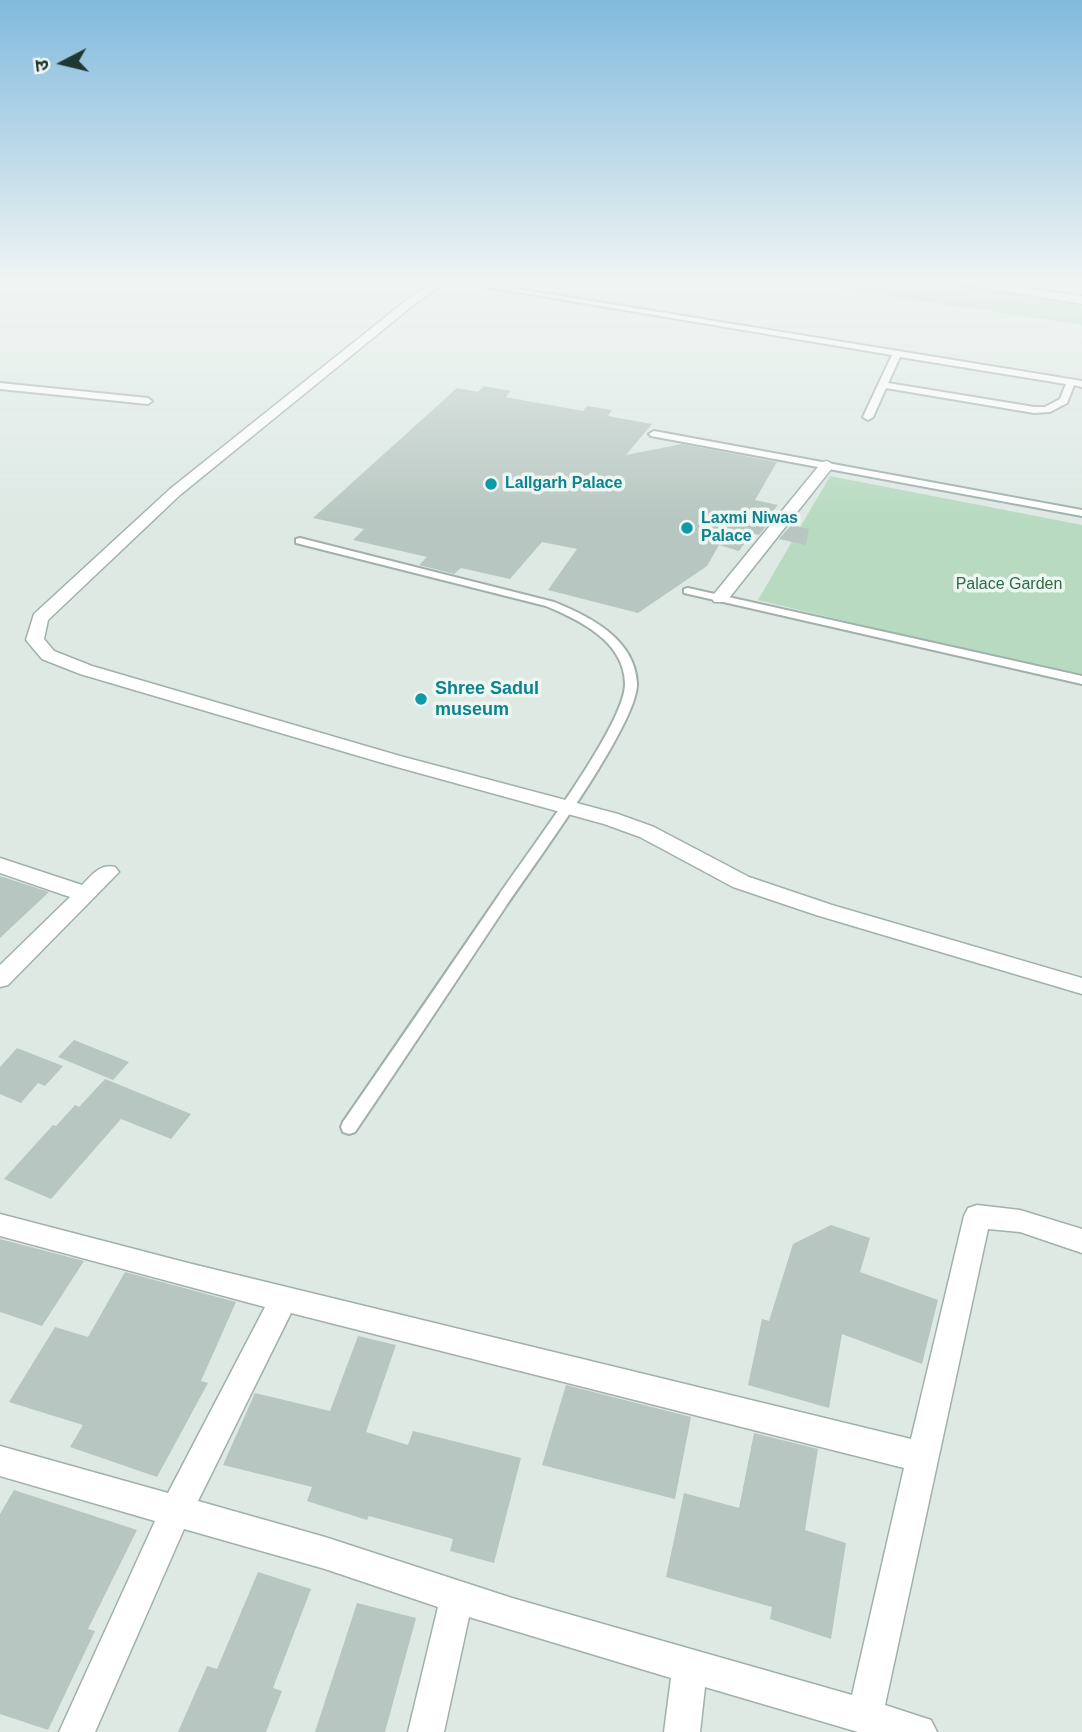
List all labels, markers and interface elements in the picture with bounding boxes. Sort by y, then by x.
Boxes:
north arrow [28,28,98,98]
text: उ [31,59,53,72]
place label: Lallgarh Palace [505,474,622,494]
marker: Lallgarh Palace [483,476,499,492]
place label: Laxmi Niwas Palace [701,509,798,547]
marker: Laxmi Niwas Palace [679,520,695,536]
park label: Palace Garden [956,575,1062,595]
place label: Shree Sadul museum [435,678,539,720]
marker: Shree Sadul museum [413,691,429,707]

